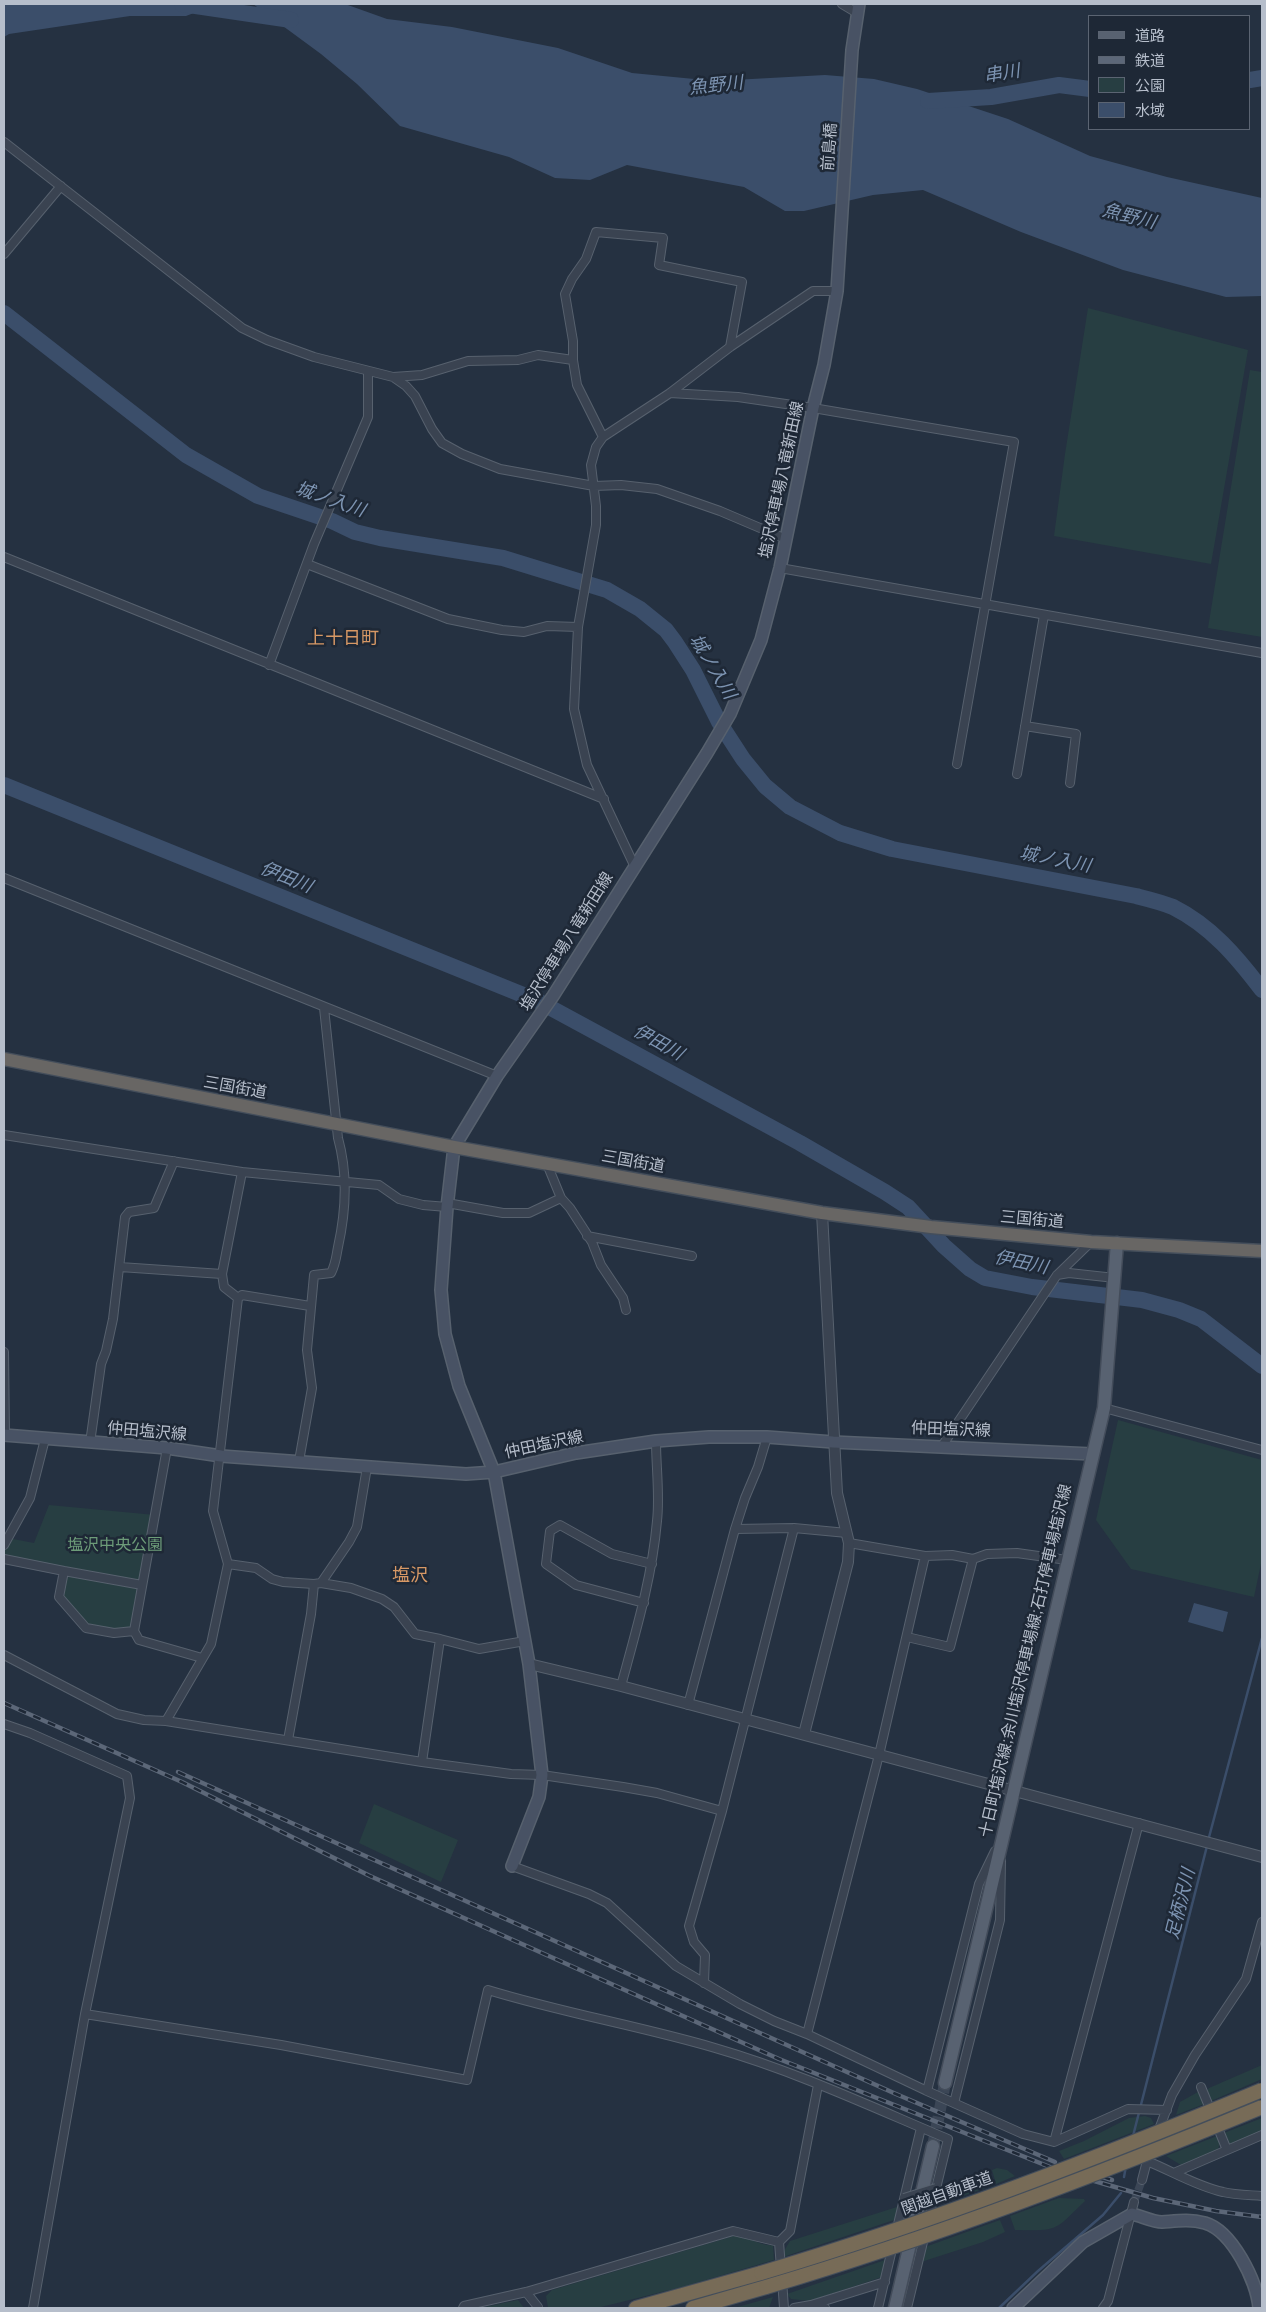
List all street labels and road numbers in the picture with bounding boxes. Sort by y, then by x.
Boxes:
street label: 前島橋 [819,122,841,172]
street label: 塩沢停車場八竜新田線 [756,400,808,560]
street label: 塩沢停車場八竜新田線 [516,869,618,1015]
street label: 三国街道 [202,1073,268,1103]
street label: 三国街道 [600,1147,666,1177]
street label: 三国街道 [999,1208,1065,1232]
street label: 仲田塩沢線 [106,1419,188,1445]
street label: 仲田塩沢線 [911,1419,991,1441]
street label: 仲田塩沢線 [503,1427,585,1463]
street label: 十日町塩沢線;余川塩沢停車場線;石打停車場塩沢線 [976,1483,1076,1839]
street label: 関越自動車道 [899,2169,995,2219]

